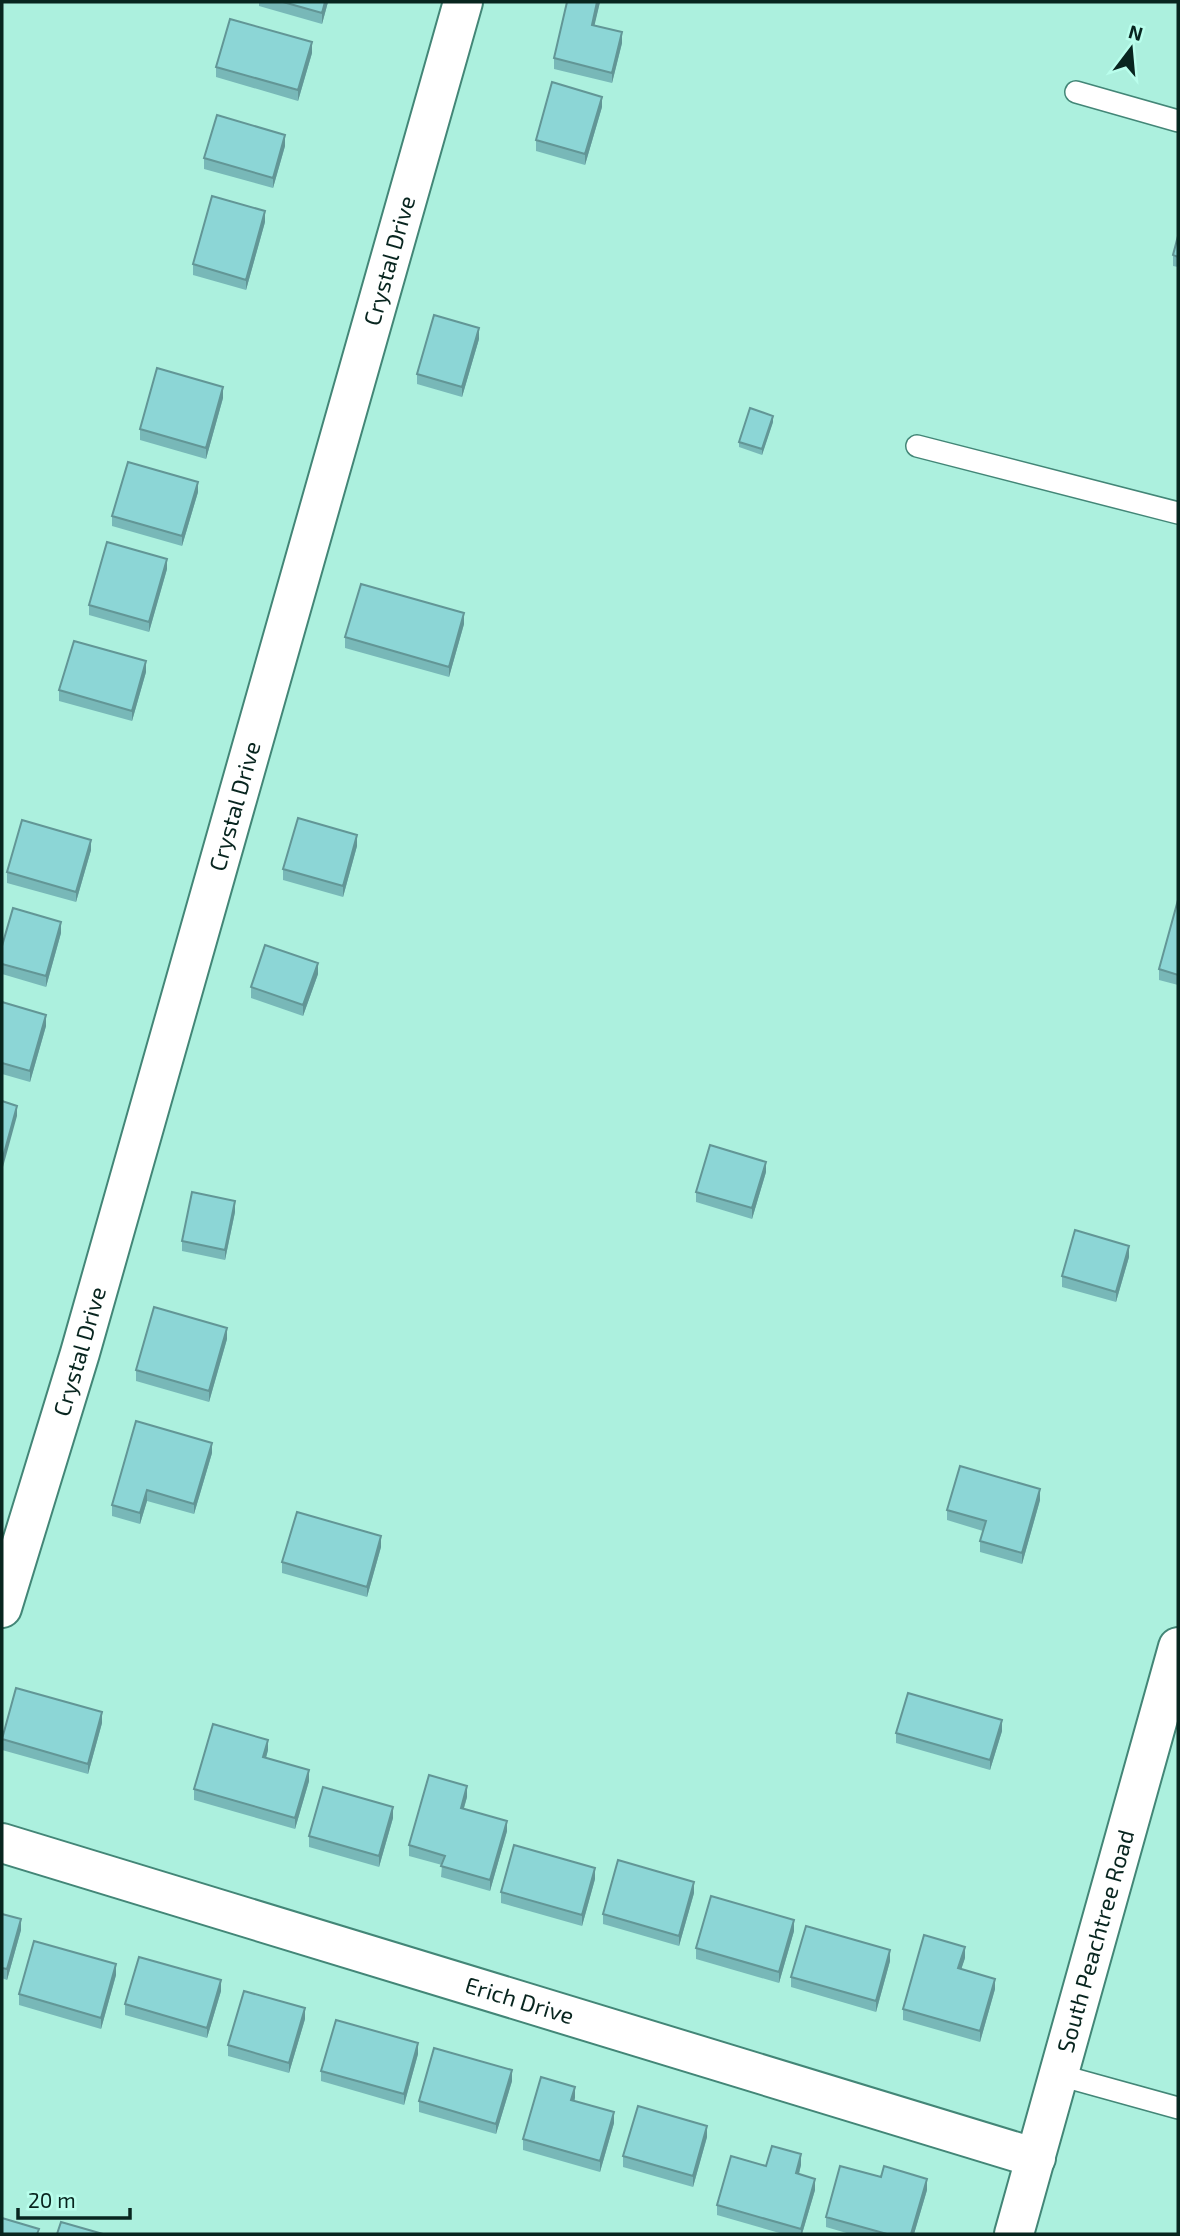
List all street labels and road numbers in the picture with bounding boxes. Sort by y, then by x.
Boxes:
street label: Crystal Drive [357,192,420,329]
street label: Crystal Drive [202,738,266,874]
street label: Crystal Drive [46,1283,111,1419]
street label: South Peachtree Road [1050,1826,1139,2055]
street label: Erich Drive [462,1970,578,2029]

